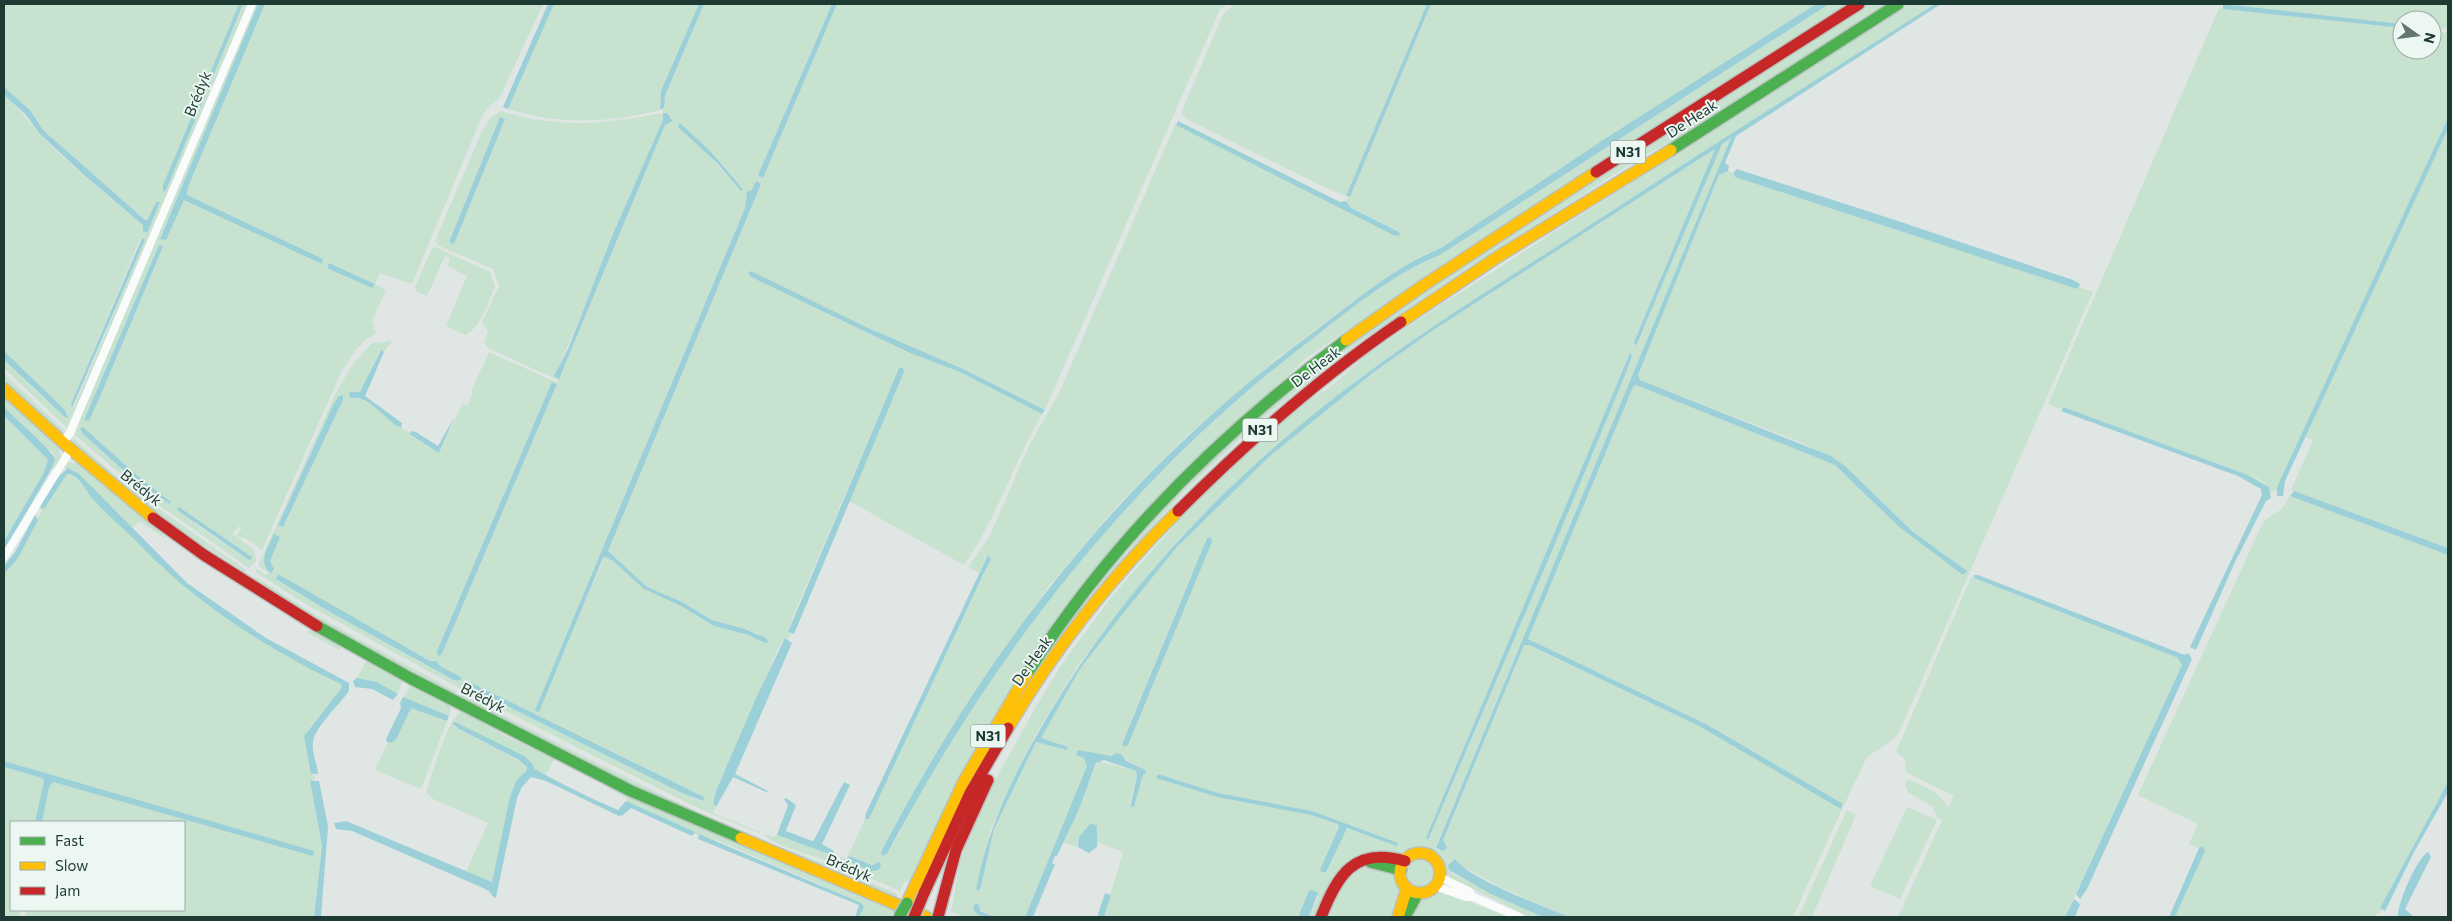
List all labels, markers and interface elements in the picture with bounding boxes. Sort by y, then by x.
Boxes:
north arrow [2392,10,2442,60]
text: N [2421,31,2440,45]
street label: Brédyk [180,68,214,119]
street label: De Heak [1663,95,1720,141]
road number: N31 [1610,140,1646,163]
street label: De Heak [1287,342,1344,391]
road number: N31 [1242,418,1278,442]
street label: Brédyk [117,465,166,509]
street label: De Heak [1007,632,1055,689]
street label: Brédyk [458,678,509,716]
road number: N31 [970,724,1006,748]
legend [10,821,185,911]
text: Fast [55,831,84,849]
street label: Brédyk [824,849,875,885]
text: Slow [55,856,88,874]
text: Jam [55,881,80,899]

